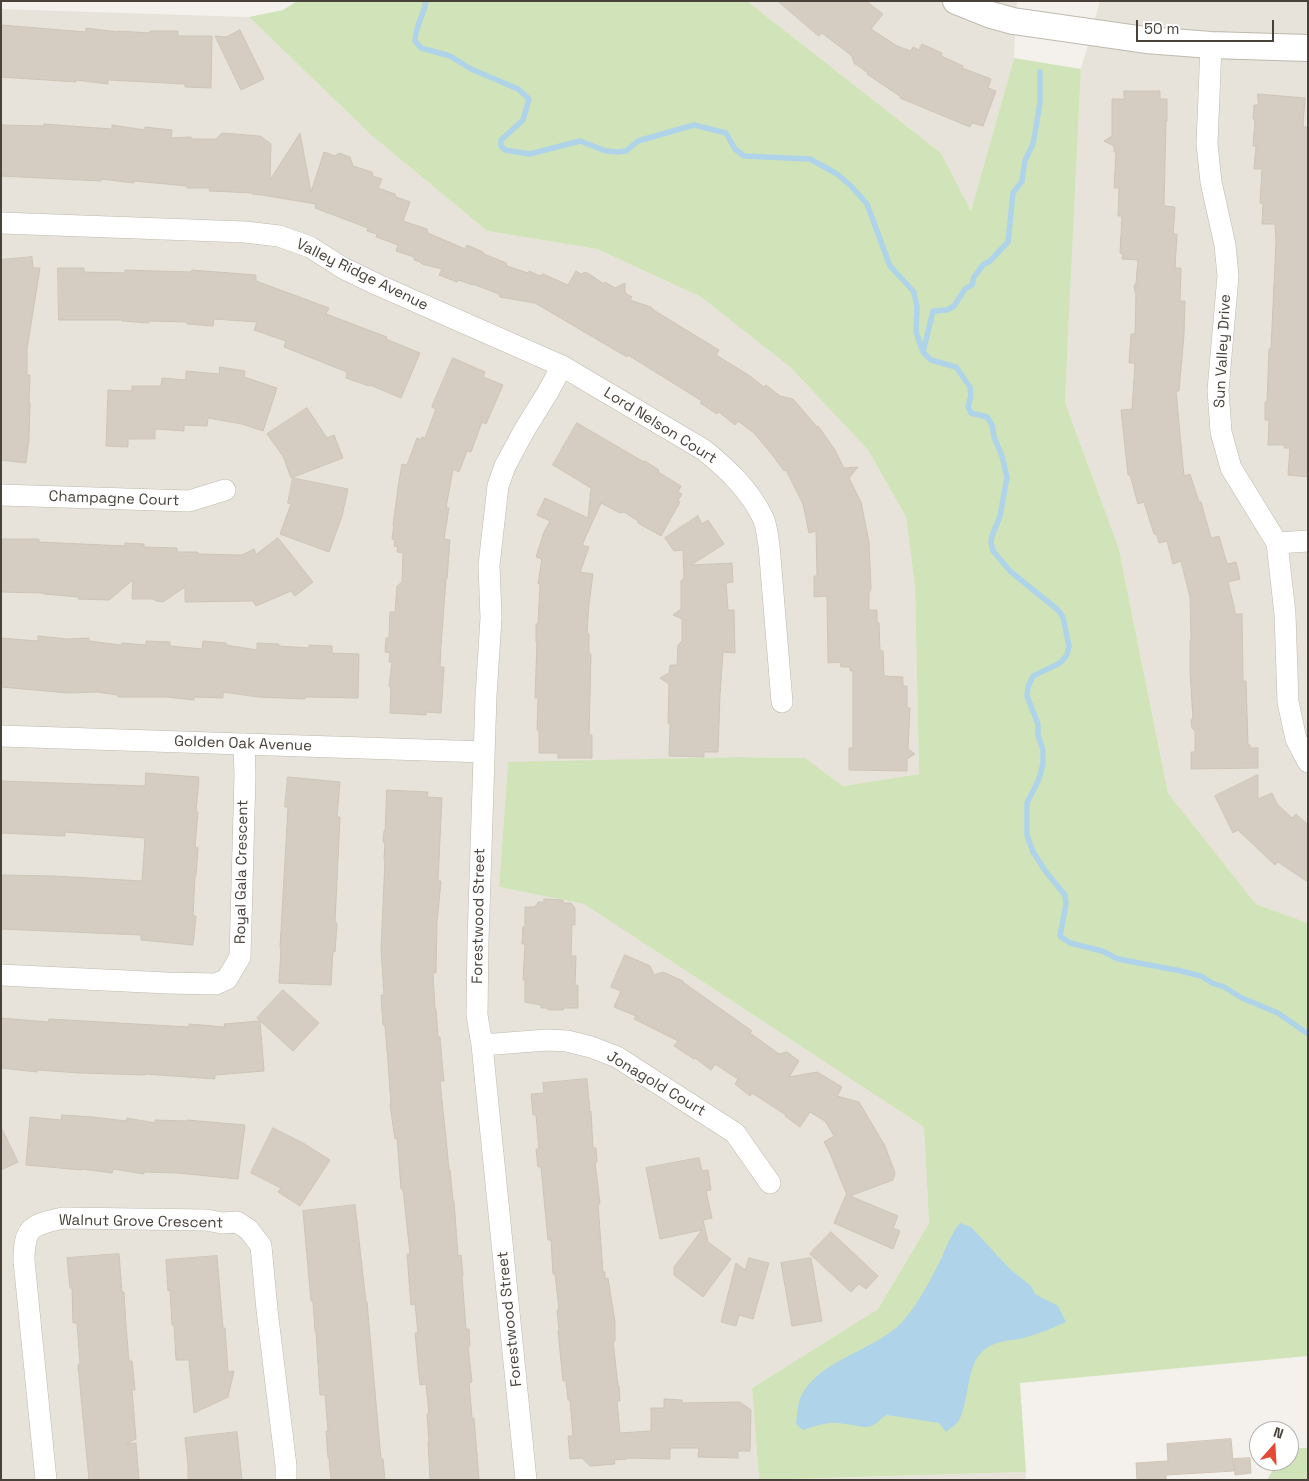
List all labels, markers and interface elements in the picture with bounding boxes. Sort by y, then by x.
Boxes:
scale bar [1139,10,1276,42]
text: 50 m [1144,19,1179,38]
street label: Valley Ridge Avenue [293,235,431,315]
street label: Sun Valley Drive [1211,294,1235,408]
street label: Lord Nelson Court [600,384,720,468]
street label: Champagne Court [48,488,180,510]
street label: Golden Oak Avenue [174,733,312,755]
street label: Royal Gala Crescent [232,800,252,944]
street label: Forestwood Street [469,848,489,984]
street label: Jonagold Court [603,1047,709,1121]
street label: Walnut Grove Crescent [59,1212,223,1232]
street label: Forestwood Street [494,1250,526,1388]
north arrow [1249,1421,1299,1471]
text: N [1271,1423,1286,1443]

